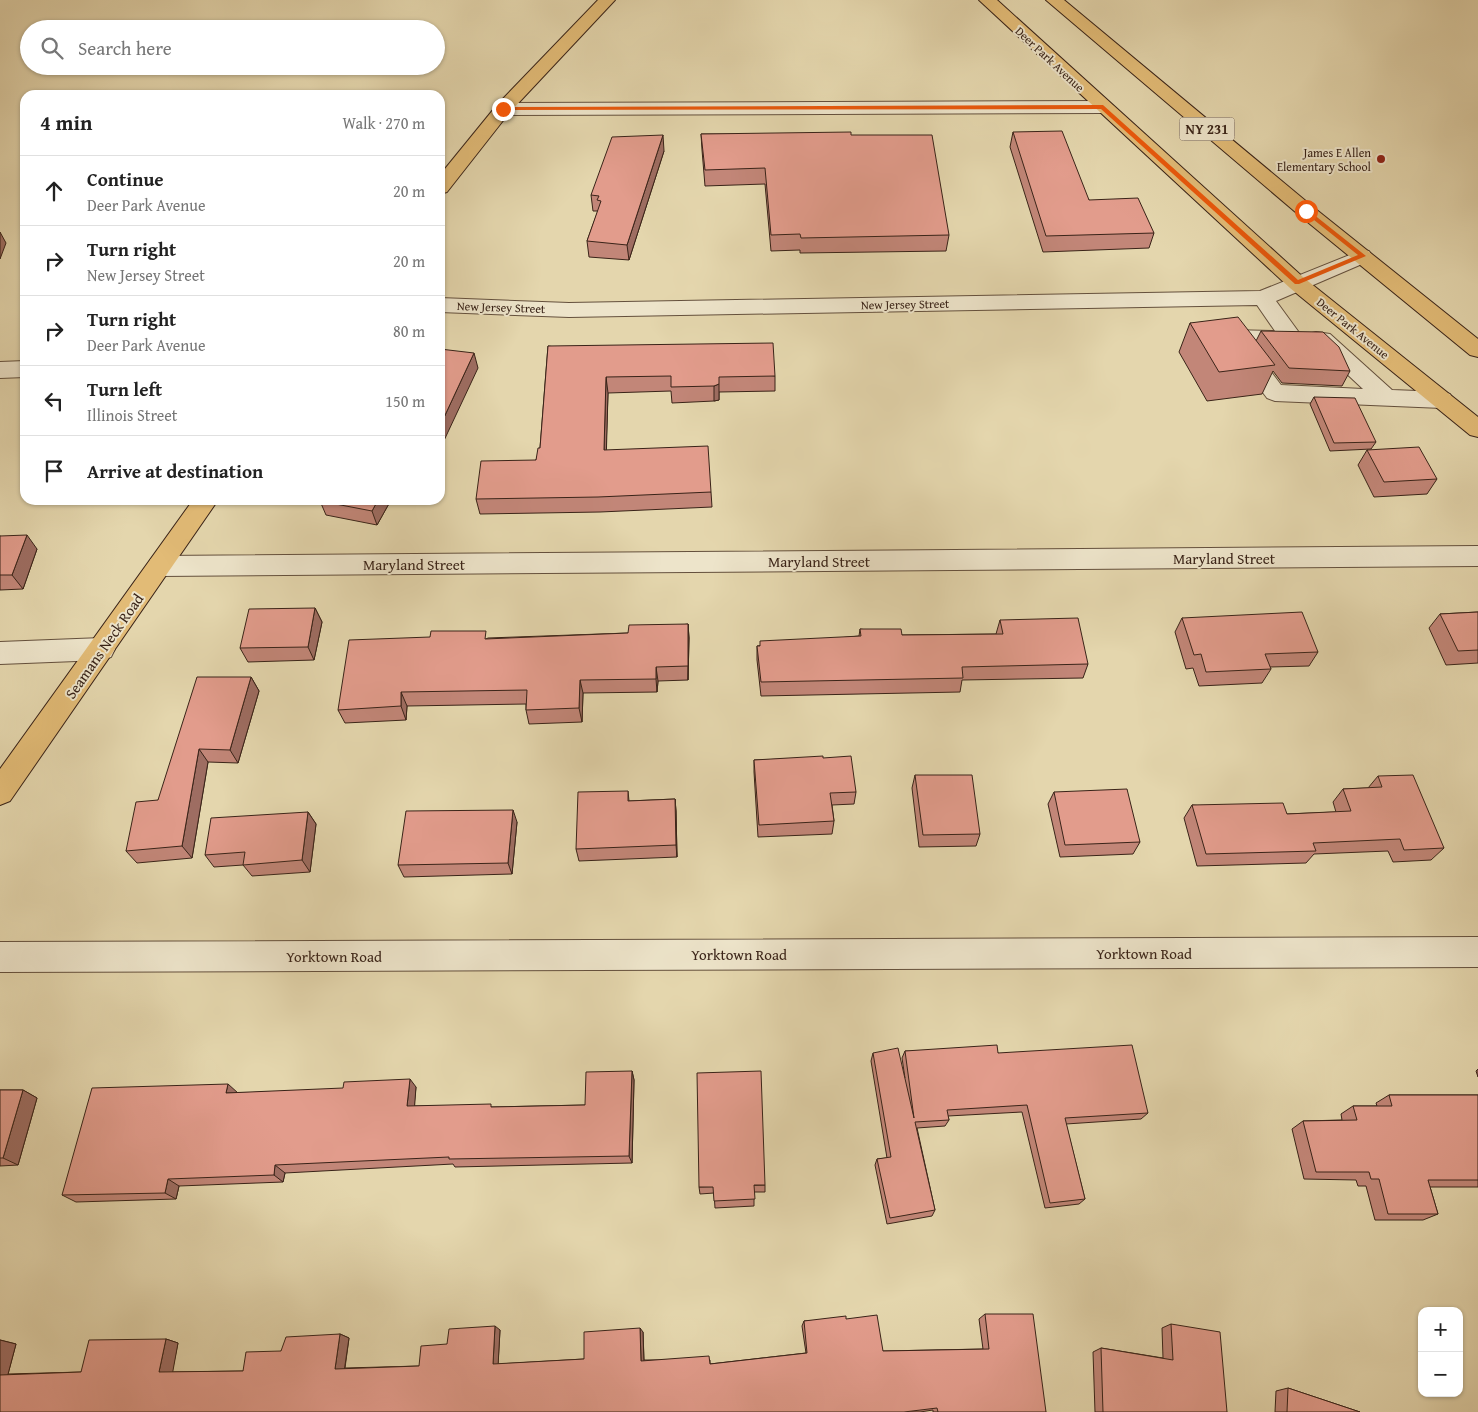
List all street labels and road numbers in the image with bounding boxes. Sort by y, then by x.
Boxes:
street label: Deer Park Avenue [1012,22,1089,96]
road number: NY 231 [1180,118,1234,140]
street label: Deer Park Avenue [1313,293,1393,363]
street label: New Jersey Street [861,295,950,313]
street label: New Jersey Street [457,297,546,317]
street label: Maryland Street [1173,548,1276,569]
street label: Maryland Street [768,551,871,572]
street label: Maryland Street [363,554,466,575]
street label: Seamans Neck Road [60,589,148,703]
street label: Yorktown Road [1096,943,1192,964]
street label: Yorktown Road [691,944,787,965]
street label: Yorktown Road [286,946,382,967]

